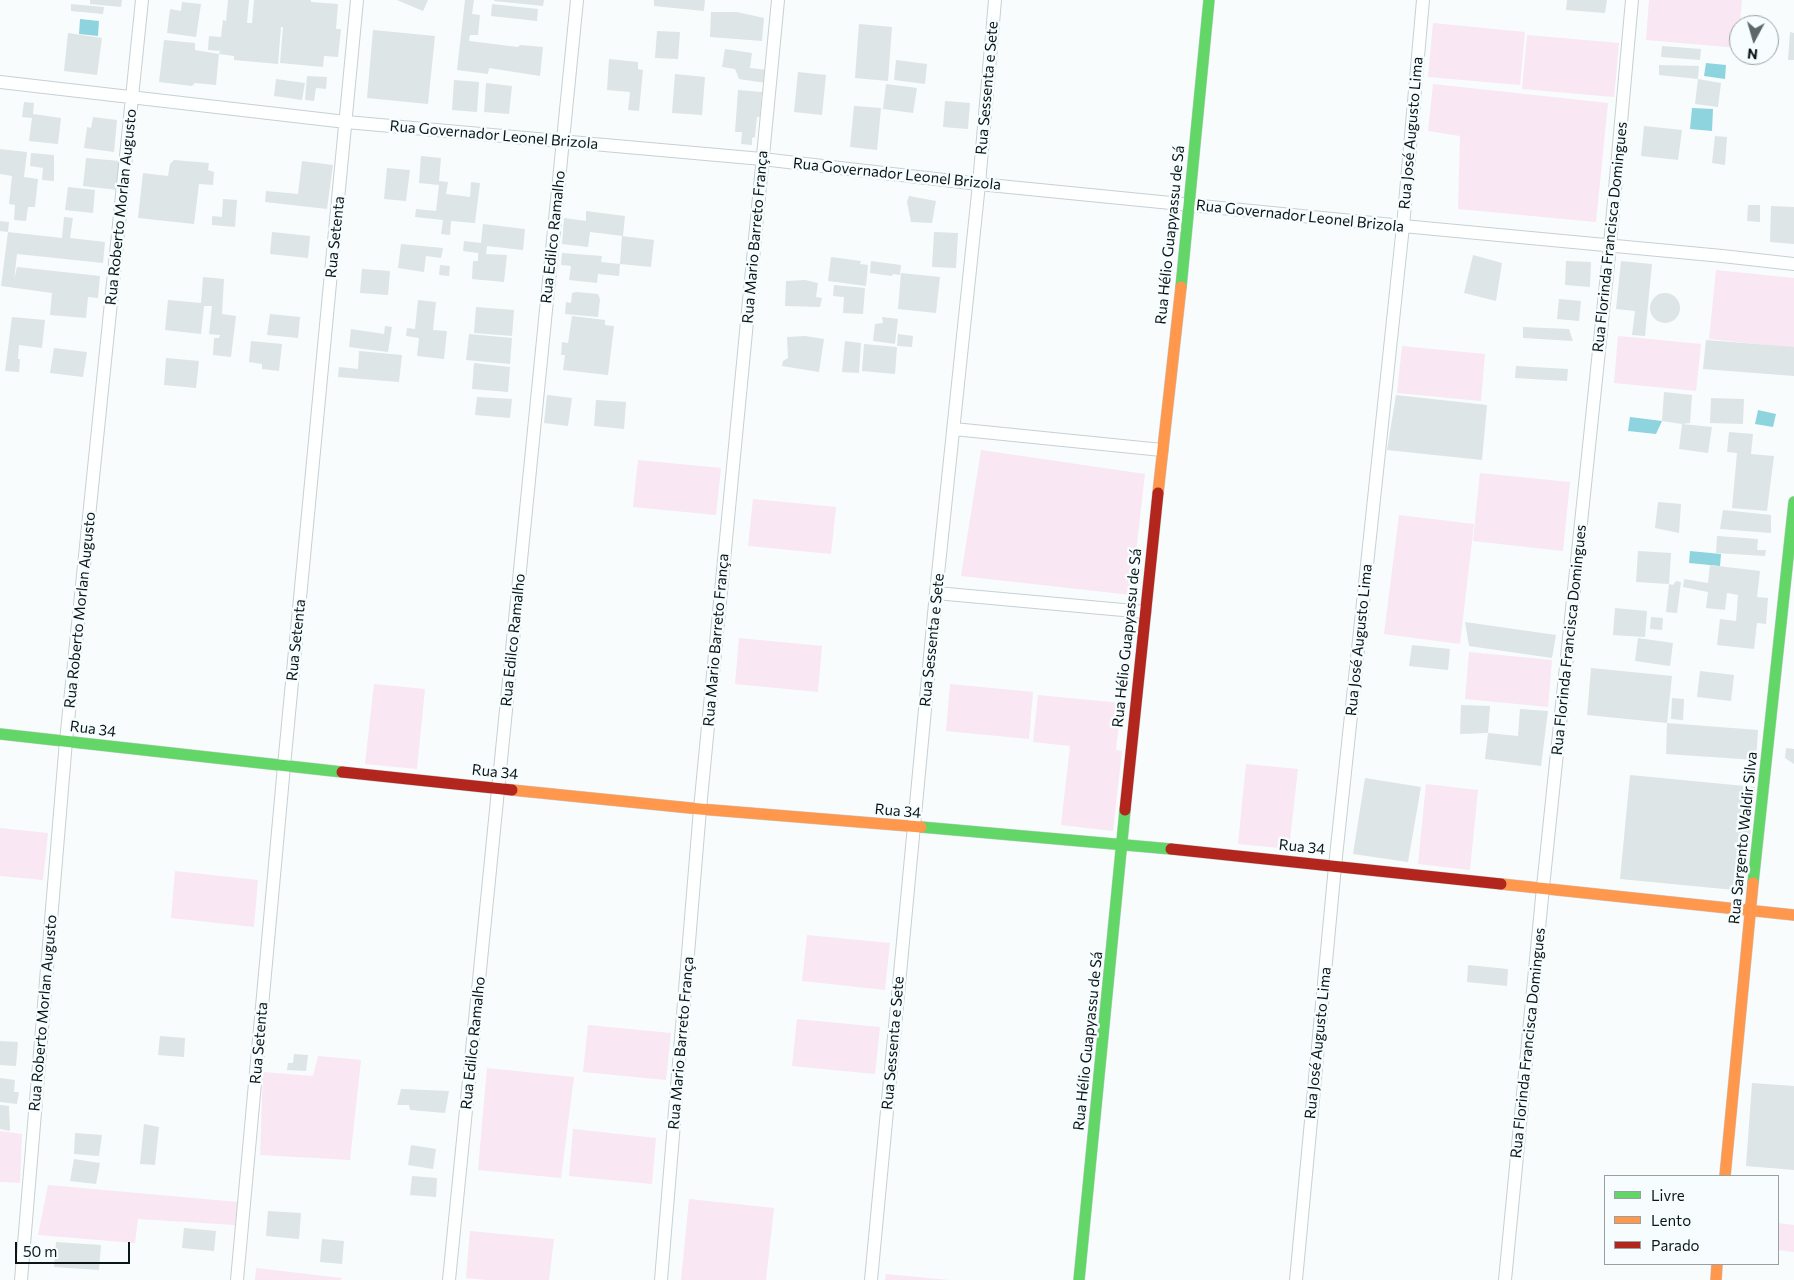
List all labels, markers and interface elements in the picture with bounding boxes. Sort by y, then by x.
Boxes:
north arrow [1729,15,1779,65]
street label: Rua Sessenta e Sete [972,20,1002,156]
text: N [1746,45,1759,63]
street label: Rua José Augusto Lima [1395,56,1427,210]
street label: Rua Roberto Morlan Augusto [102,108,140,306]
street label: Rua Governador Leonel Brizola [389,117,599,153]
street label: Rua Florinda Francisca Domingues [1589,121,1631,353]
street label: Rua Hélio Guapyassu de Sá [1152,145,1188,325]
street label: Rua Mario Barreto França [738,150,772,324]
street label: Rua Governador Leonel Brizola [792,154,1002,194]
street label: Rua Edilco Ramalho [537,170,569,304]
street label: Rua Setenta [322,195,348,279]
street label: Rua Governador Leonel Brizola [1195,196,1405,236]
street label: Rua Roberto Morlan Augusto [61,511,99,709]
street label: Rua Florinda Francisca Domingues [1548,524,1590,756]
street label: Rua Hélio Guapyassu de Sá [1109,548,1145,728]
street label: Rua Mario Barreto França [699,553,733,727]
street label: Rua José Augusto Lima [1342,563,1376,717]
street label: Rua Sessenta e Sete [916,572,948,708]
street label: Rua Edilco Ramalho [497,573,529,707]
street label: Rua Setenta [283,598,309,682]
street label: Rua 34 [69,717,117,741]
street label: Rua Sargento Waldir Silva [1725,751,1761,925]
street label: Rua 34 [471,761,519,783]
street label: Rua 34 [874,800,922,822]
street label: Rua 34 [1278,836,1326,858]
street label: Rua Roberto Morlan Augusto [25,914,61,1112]
street label: Rua Florinda Francisca Domingues [1507,927,1549,1159]
street label: Rua Hélio Guapyassu de Sá [1070,951,1106,1131]
street label: Rua Mario Barreto França [664,956,698,1130]
street label: Rua José Augusto Lima [1301,966,1335,1120]
street label: Rua Sessenta e Sete [878,975,908,1111]
street label: Rua Edilco Ramalho [457,976,489,1110]
street label: Rua Setenta [246,1001,272,1085]
legend [1604,1175,1779,1265]
text: Livre [1651,1186,1685,1204]
text: Lento [1651,1211,1691,1229]
scale bar [18,1232,132,1264]
text: Parado [1651,1236,1700,1254]
text: 50 m [23,1242,57,1260]

